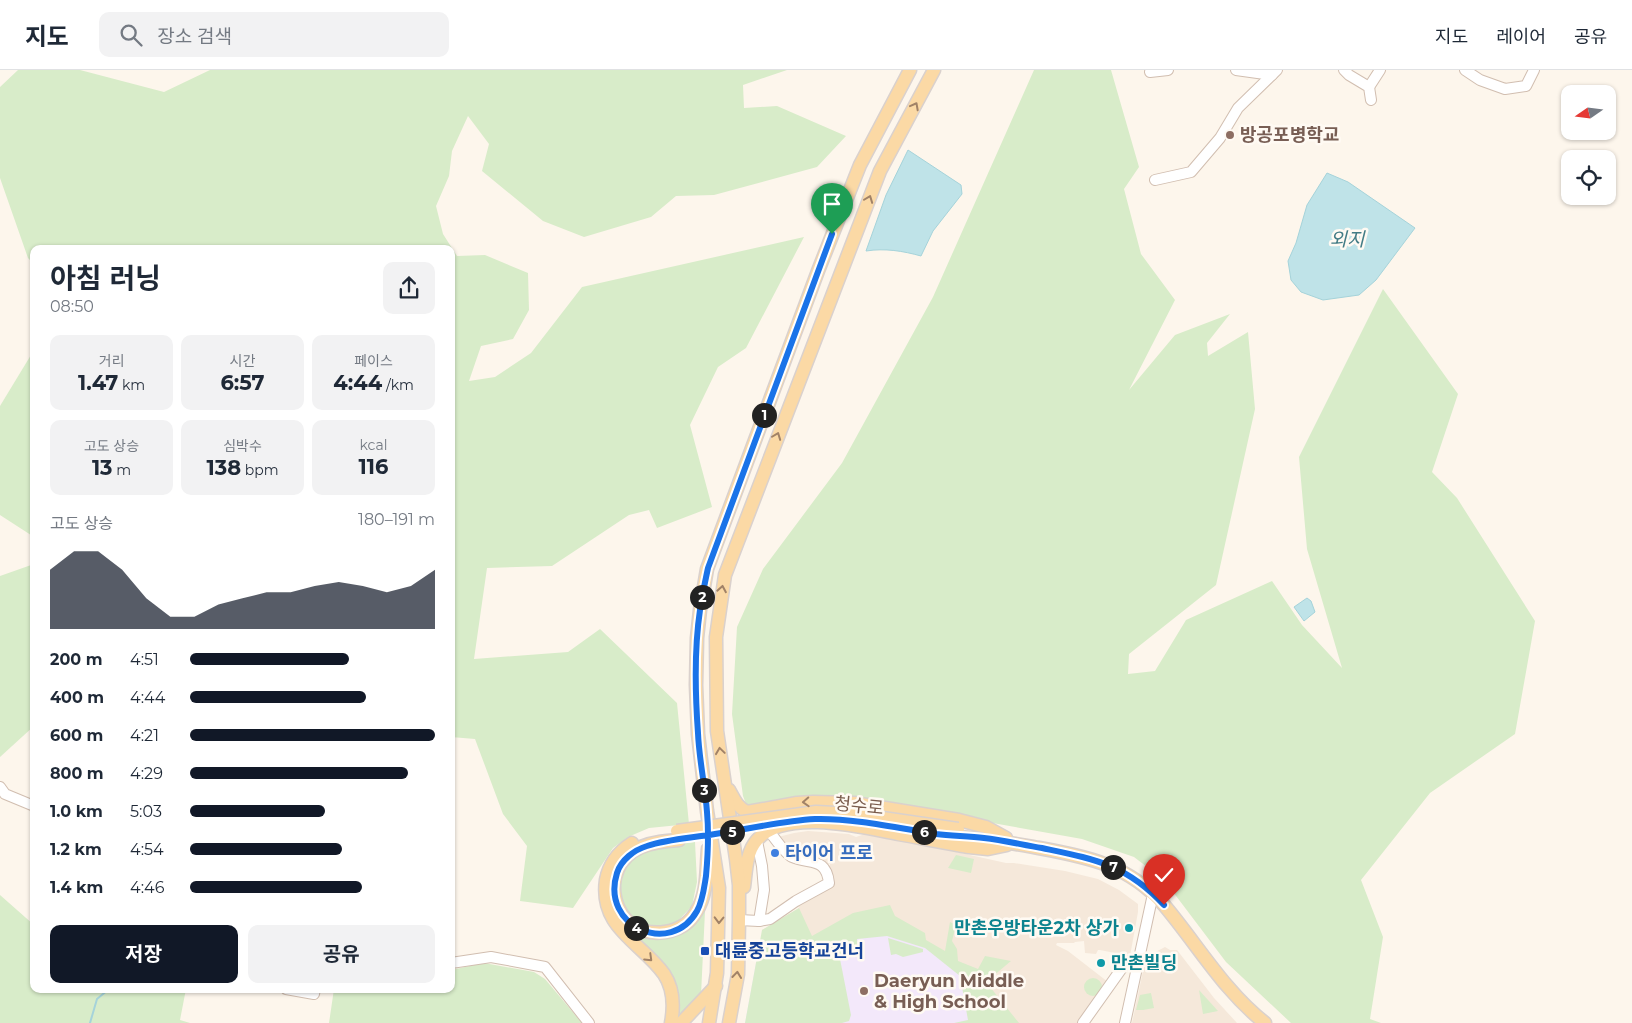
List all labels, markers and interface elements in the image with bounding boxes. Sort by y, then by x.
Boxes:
search box [99,12,449,57]
icon: search [117,21,145,49]
text: 지도 [25,22,69,51]
text: 장소 검색 [157,25,232,48]
text: 지도 [1435,26,1468,48]
text: 레이어 [1496,26,1546,48]
text: 공유 [1574,26,1607,48]
north arrow [1561,85,1616,140]
map controls [1561,85,1616,205]
one-way arrow [909,103,919,112]
place label: 방공포병학교 [1240,124,1339,146]
marker: 방공포병학교 [1224,129,1236,141]
button: locate [1561,150,1616,205]
pin [811,183,853,234]
icon: arrive [818,190,846,218]
one-way arrow [863,195,873,204]
water label: 외지 [1330,228,1366,251]
text: 아침 러닝 [50,261,161,295]
button: share [383,262,435,314]
text: 08:50 [50,297,94,316]
text: 거리 [99,352,124,370]
text: 시간 [230,352,255,370]
text: 페이스 [354,352,393,370]
text: 1.47 [78,370,118,395]
text: 6:57 [220,370,265,395]
text: 4:44 [333,370,382,395]
text: km [118,376,145,394]
text: /km [382,376,414,394]
pin: 1 [752,402,776,428]
text: 1 [762,406,767,424]
one-way arrow [771,432,782,441]
text: kcal [360,436,387,454]
text: 고도 상승 [84,437,139,455]
text: 심박수 [223,437,262,455]
text: 116 [359,454,388,479]
text: 13 [92,455,113,480]
text: 138 [206,455,241,480]
text: m [113,461,131,479]
text: bpm [241,461,279,479]
text: 180–191 m [358,510,435,529]
text: 고도 상승 [50,514,113,533]
pin: 2 [690,584,714,610]
one-way arrow [717,584,727,593]
text: 2 [698,588,707,606]
text: 200 m [50,650,102,669]
text: 4:51 [130,650,159,669]
text: 400 m [50,688,104,707]
text: 4:44 [130,688,165,707]
text: 600 m [50,726,103,745]
text: 4:21 [130,726,159,745]
one-way arrow [715,746,726,754]
text: 800 m [50,764,104,783]
text: 4:29 [130,764,163,783]
pin: 3 [692,778,716,802]
text: 3 [700,781,709,799]
street label: 청수로 [833,792,885,820]
one-way arrow [802,797,810,808]
text: 1.0 km [50,802,103,821]
text: 5:03 [130,802,162,821]
pin: 5 [720,820,744,844]
pin: 6 [912,820,936,844]
text: 5 [728,823,737,841]
text: 6 [920,823,929,841]
text: 1.2 km [50,840,102,859]
text: 4:54 [130,840,164,859]
place label: 타이어 프로 [785,842,873,864]
marker: 타이어 프로 [769,847,781,859]
pin: 7 [1100,854,1126,880]
pin [1143,854,1185,905]
text: 7 [1109,858,1118,876]
icon: check [1150,861,1178,889]
text: 1.4 km [50,878,103,897]
text: 4:46 [130,878,164,897]
pin: 4 [624,916,648,940]
one-way arrow [714,916,724,924]
place label: 만촌우방타운2차 상가 [954,917,1119,939]
text: 4 [632,919,641,937]
marker: 만촌우방타운2차 상가 [1123,922,1135,934]
button: 저장 [50,925,238,983]
button: 공유 [248,925,435,983]
place label: 대륜중고등학교건너 [715,940,864,962]
marker: 대륜중고등학교건너 [699,945,711,957]
one-way arrow [644,952,653,961]
place label: 만촌빌딩 [1111,952,1177,974]
marker: 만촌빌딩 [1095,957,1107,969]
place label: Daeryun Middle & High School [874,970,1024,1013]
one-way arrow [731,971,742,979]
marker: Daeryun Middle & High School [858,985,870,997]

